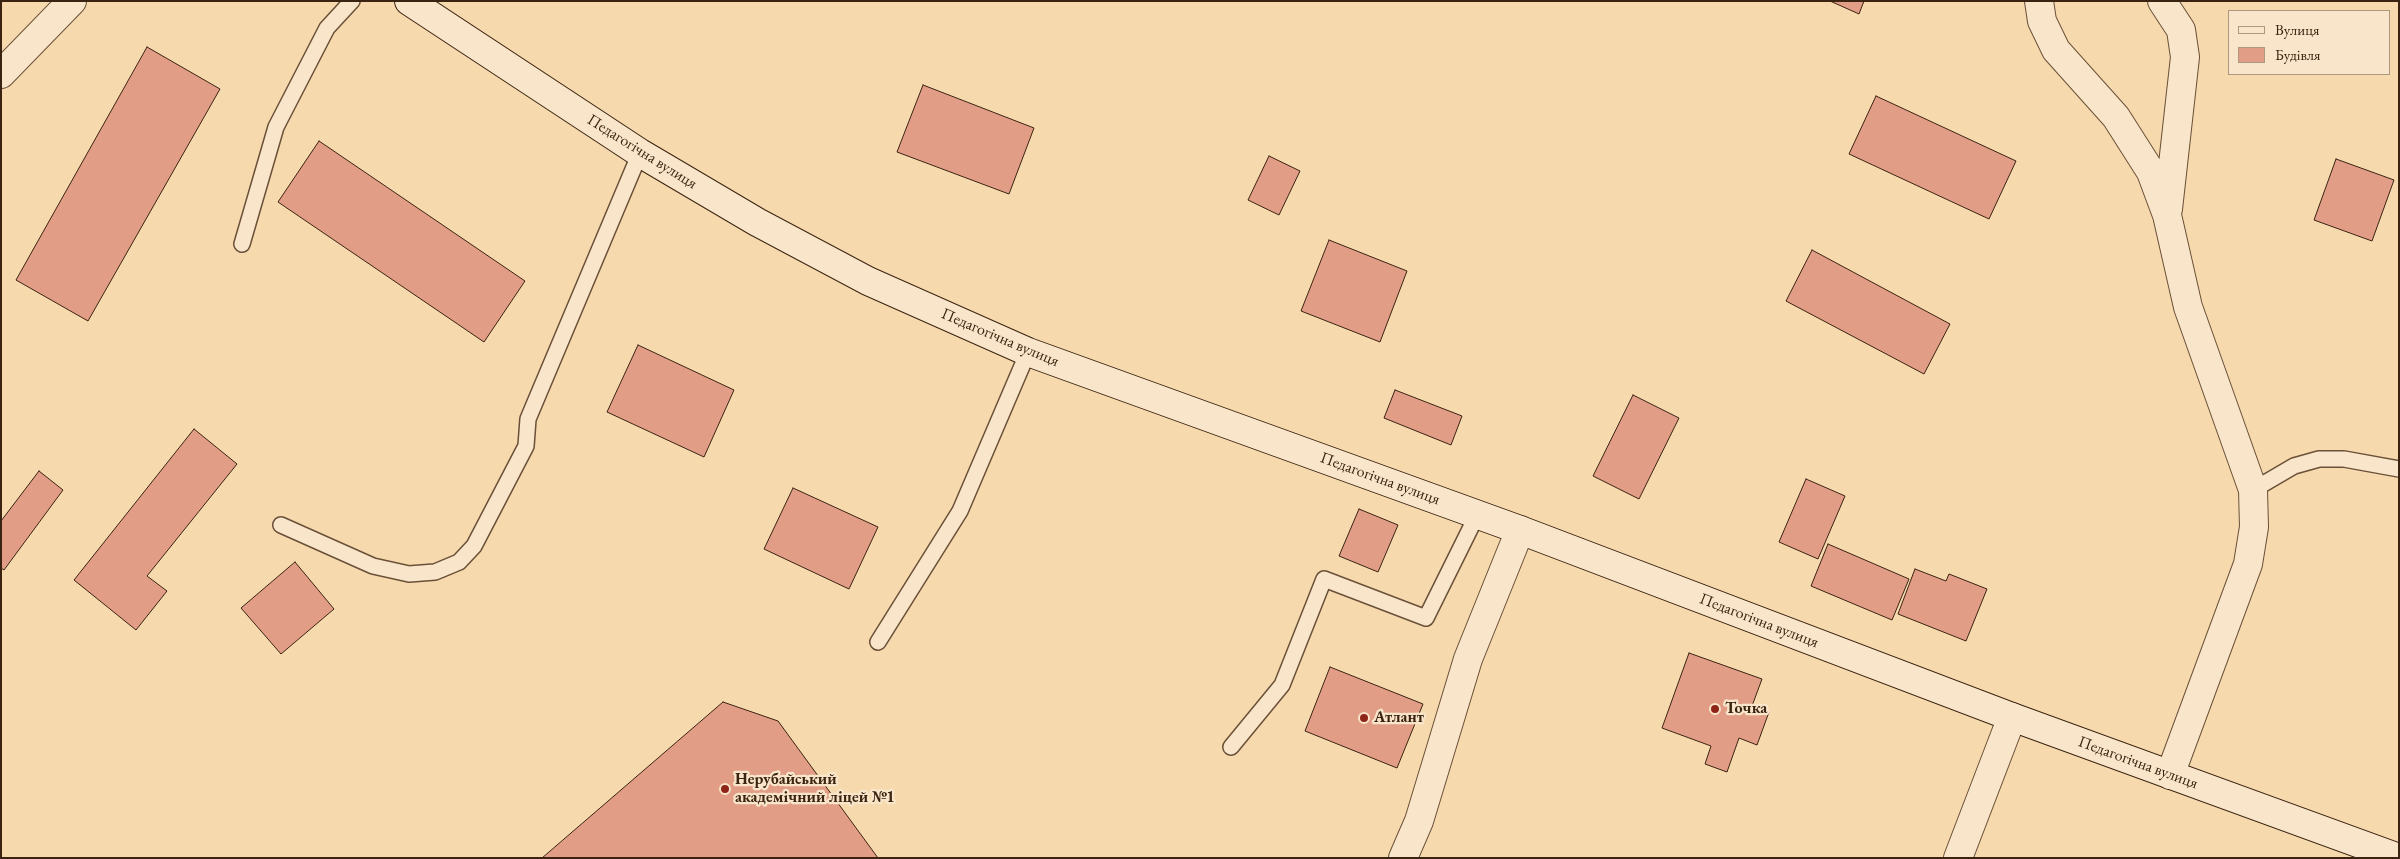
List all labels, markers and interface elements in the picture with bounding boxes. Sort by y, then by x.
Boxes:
legend [2228,10,2390,75]
text: Вулиця [2275,20,2320,39]
text: Будівля [2275,45,2321,64]
street label: Педагогічна вулиця [583,110,701,194]
street label: Педагогічна вулиця [938,305,1062,371]
street label: Педагогічна вулиця [1317,448,1443,510]
street label: Педагогічна вулиця [1697,589,1821,653]
place label: Точка [1725,699,1767,719]
marker: Точка [1709,703,1721,715]
place label: Атлант [1374,708,1424,728]
marker: Атлант [1358,712,1370,724]
street label: Педагогічна вулиця [2075,732,2201,794]
place label: Нерубайський академічний ліцей №1 [735,770,895,808]
marker: Нерубайський академічний ліцей №1 [719,783,731,795]

